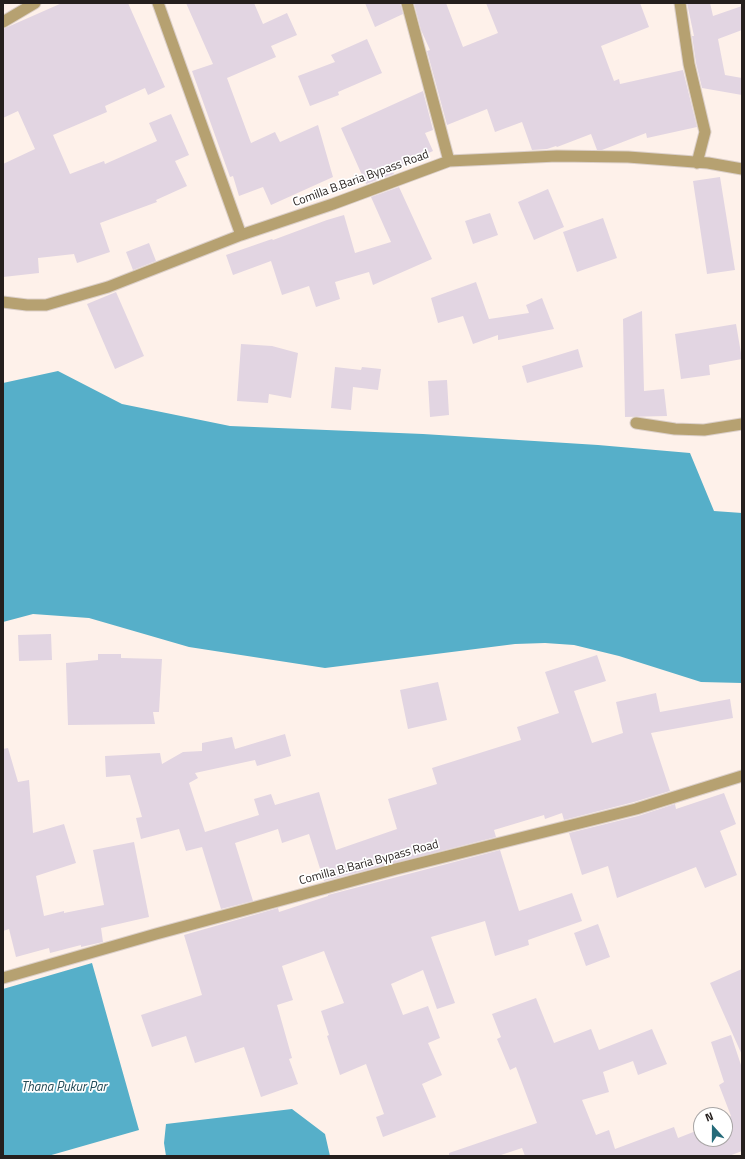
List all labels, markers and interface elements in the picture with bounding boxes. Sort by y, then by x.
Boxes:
street label: Comilla B.Baria Bypass Road [291,148,431,210]
street label: Comilla B.Baria Bypass Road [298,837,440,889]
water label: Thana Pukur Par [21,1080,107,1096]
north arrow [693,1107,733,1147]
text: N [703,1108,715,1126]

